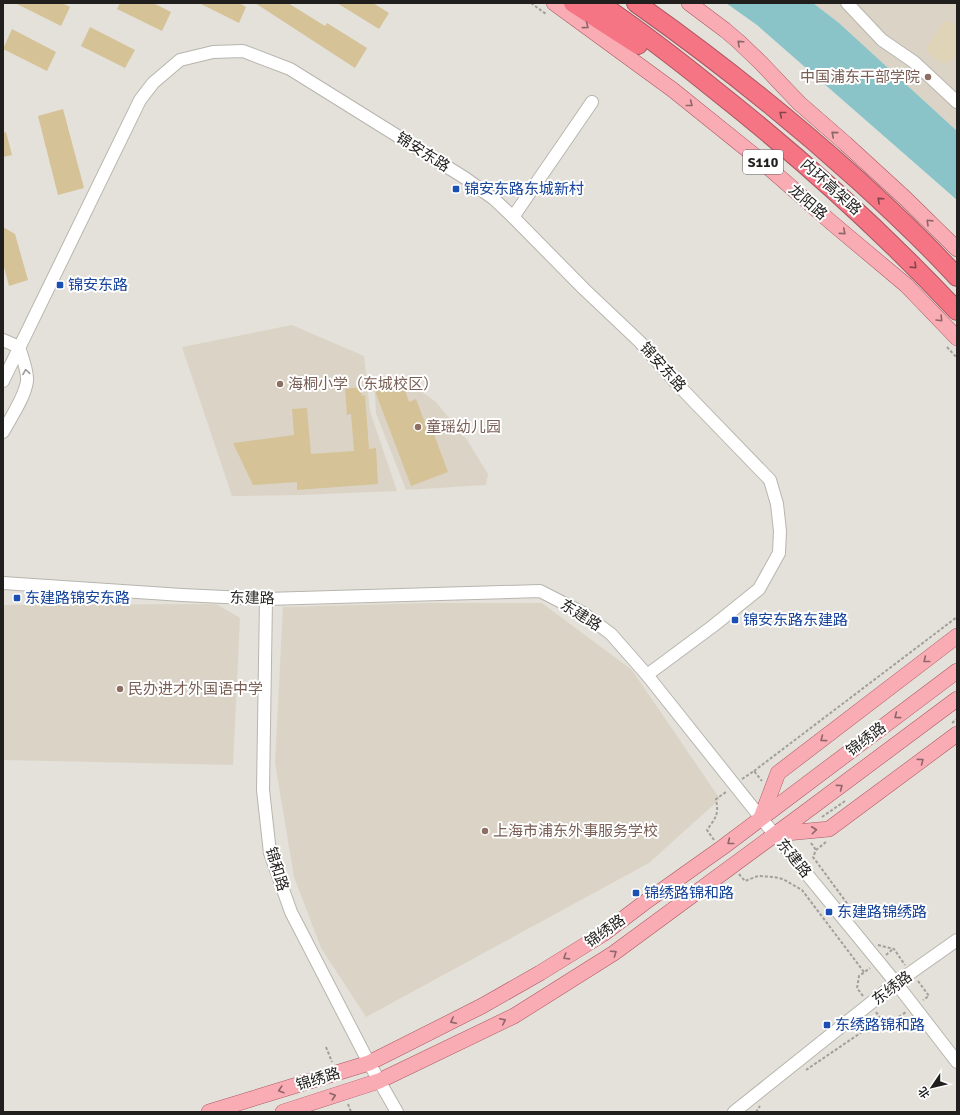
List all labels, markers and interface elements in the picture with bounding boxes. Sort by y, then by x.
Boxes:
one-way arrow [582,21,589,29]
one-way arrow [738,41,745,48]
place label: 中国浦东干部学院 [800,68,920,86]
marker: 中国浦东干部学院 [923,72,933,82]
one-way arrow [686,99,693,106]
one-way arrow [779,112,786,119]
street label: 锦安东路 [393,128,453,176]
one-way arrow [831,131,839,138]
road number: S110 [743,150,783,174]
street label: 内环高架路 [797,155,865,219]
place label: 锦安东路东城新村 [464,180,584,198]
street label: 龙阳路 [785,180,831,224]
marker: 锦安东路东城新村 [451,184,461,194]
one-way arrow [877,198,884,205]
one-way arrow [926,219,934,227]
one-way arrow [839,228,846,235]
one-way arrow [909,261,917,269]
place label: 锦安东路 [68,276,128,294]
marker: 锦安东路 [55,280,65,290]
one-way arrow [935,314,942,322]
street label: 锦安东路 [636,339,690,395]
one-way arrow [22,369,30,375]
place label: 海桐小学（东城校区） [288,375,438,393]
marker: 海桐小学（东城校区） [275,379,285,389]
place label: 童瑶幼儿园 [426,418,501,436]
marker: 童瑶幼儿园 [413,422,423,432]
place label: 东建路锦安东路 [25,589,130,607]
street label: 东建路 [229,589,275,607]
marker: 东建路锦安东路 [12,593,22,603]
street label: 东建路 [557,595,605,635]
place label: 锦安东路东建路 [743,611,848,629]
marker: 锦安东路东建路 [730,615,740,625]
one-way arrow [924,655,931,662]
place label: 民办进才外国语中学 [128,680,263,698]
marker: 民办进才外国语中学 [115,684,125,694]
one-way arrow [894,711,901,719]
street label: 锦绣路 [843,718,889,760]
one-way arrow [821,734,828,741]
one-way arrow [917,758,924,765]
one-way arrow [836,784,843,791]
place label: 上海市浦东外事服务学校 [493,822,658,840]
marker: 上海市浦东外事服务学校 [480,826,490,836]
one-way arrow [811,826,817,835]
street label: 东建路 [773,835,815,881]
one-way arrow [727,837,734,844]
street label: 锦和路 [262,845,292,893]
place label: 锦绣路锦和路 [644,884,734,902]
marker: 锦绣路锦和路 [631,888,641,898]
place label: 东建路锦绣路 [837,903,927,921]
marker: 东建路锦绣路 [824,907,834,917]
street label: 锦绣路 [581,911,629,951]
one-way arrow [610,950,617,958]
one-way arrow [563,952,570,959]
street label: 东绣路 [869,967,915,1009]
one-way arrow [450,1016,458,1024]
place label: 东绣路锦和路 [835,1016,925,1034]
one-way arrow [499,1018,506,1026]
marker: 东绣路锦和路 [822,1020,832,1030]
street label: 锦绣路 [294,1064,342,1094]
north arrow [912,1067,952,1107]
text: 北 [916,1084,933,1101]
one-way arrow [278,1085,285,1094]
one-way arrow [330,1092,337,1101]

